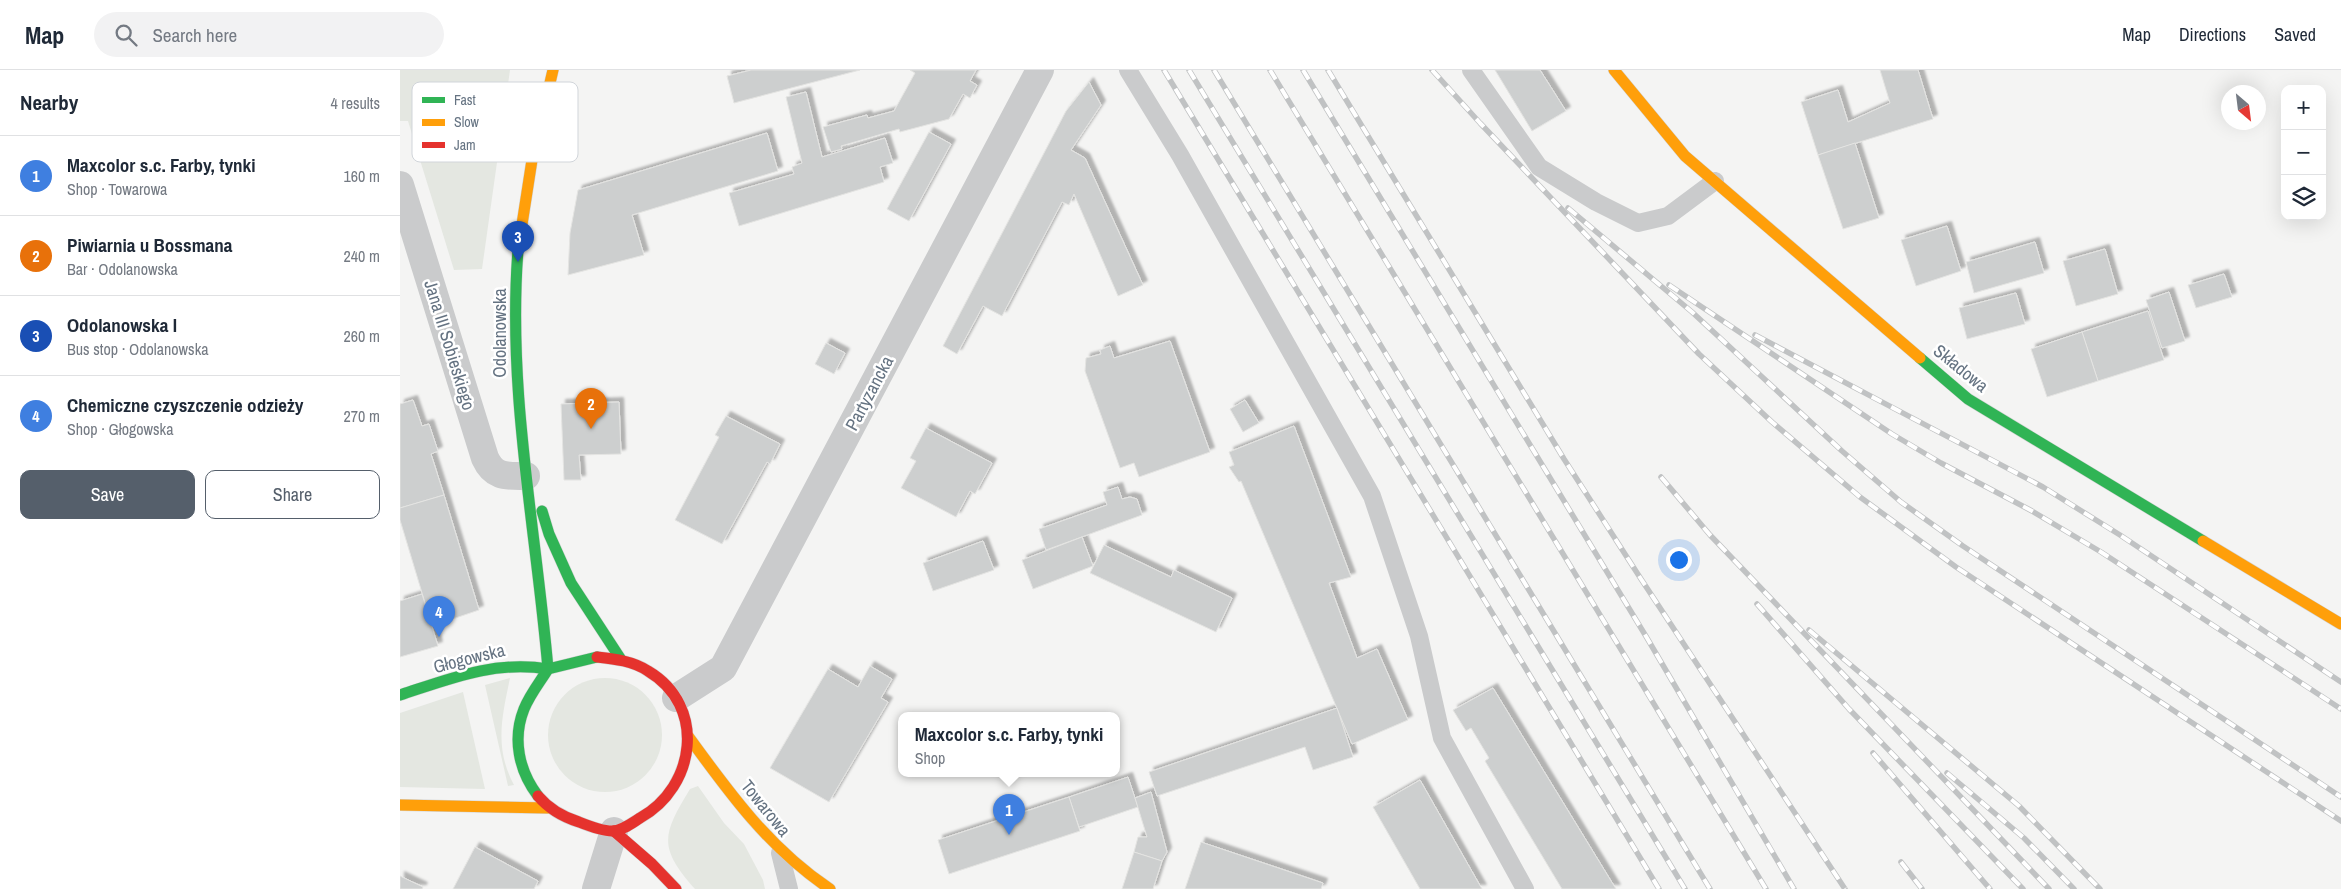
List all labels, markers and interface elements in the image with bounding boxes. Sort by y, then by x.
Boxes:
search box [94,12,444,57]
text: Map [25,19,64,51]
icon: search [112,21,140,49]
text: Search here [152,22,237,48]
text: Map [2122,22,2151,47]
text: Directions [2179,22,2246,47]
text: Saved [2274,22,2316,47]
legend [412,82,578,162]
north arrow [2221,85,2266,130]
map controls [2281,85,2326,220]
button: + [2281,85,2326,130]
text: Nearby [20,88,78,117]
text: Fast [454,91,476,109]
text: 4 results [330,92,380,114]
text: Slow [454,113,480,131]
button: − [2281,130,2326,175]
text: Jam [454,136,476,154]
text: Maxcolor s.c. Farby, tynki [67,152,256,178]
text: 1 [32,165,40,187]
text: 160 m [344,165,380,187]
button: layers [2281,175,2326,220]
text: Shop · Towarowa [67,178,167,200]
pin: 3 [502,221,534,262]
text: Piwiarnia u Bossmana [67,232,232,258]
text: 2 [32,245,40,267]
text: 240 m [344,245,380,267]
text: Bar · Odolanowska [67,258,178,280]
street label: Jana III Sobieskiego [418,277,482,413]
street label: Odolanowska [487,288,512,378]
text: Odolanowska I [67,312,177,338]
text: 3 [32,325,40,347]
text: 260 m [344,325,380,347]
text: Bus stop · Odolanowska [67,338,209,360]
street label: Składowa [1928,338,1994,398]
street label: Partyzancka [839,351,899,435]
pin: 2 [575,388,607,429]
text: Chemiczne czyszczenie odzieży [67,392,303,418]
text: 4 [32,405,40,427]
text: 270 m [344,405,380,427]
text: Shop · Głogowska [67,418,173,440]
button: Save [20,470,195,519]
button: Share [205,470,380,519]
your location [1666,547,1692,573]
pin: 4 [423,596,455,637]
street label: Głogowska [431,637,507,679]
popup [898,712,1120,777]
text: Maxcolor s.c. Farby, tynki [915,721,1103,747]
text: Shop [915,747,945,769]
street label: Towarowa [735,774,797,842]
pin: 1 [993,794,1025,835]

